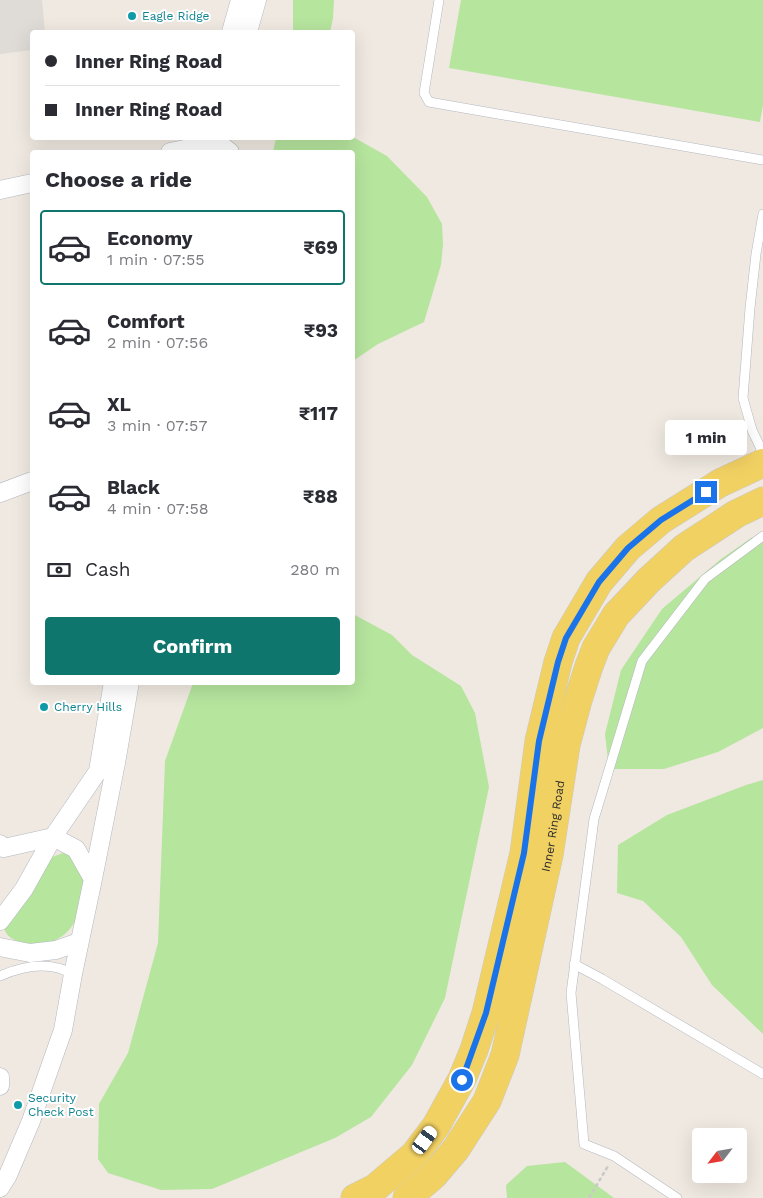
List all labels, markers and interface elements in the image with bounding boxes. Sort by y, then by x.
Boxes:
place label: Eagle Ridge [142,9,210,23]
marker: Eagle Ridge [126,10,138,22]
text: Inner Ring Road [75,50,222,73]
text: Inner Ring Road [75,98,222,121]
text: Choose a ride [45,167,192,192]
icon: car [47,225,92,270]
text: Economy [107,227,192,250]
text: ₹69 [303,236,338,259]
text: 1 min · 07:55 [107,250,205,269]
icon: car [47,308,92,353]
text: Comfort [107,310,185,333]
text: ₹93 [304,319,338,342]
text: 2 min · 07:56 [107,333,208,352]
icon: car [47,391,92,436]
text: XL [107,393,131,416]
text: ₹117 [299,402,338,425]
text: 3 min · 07:57 [107,416,207,435]
callout: 1 min [665,420,747,454]
text: 1 min [685,428,727,447]
icon: car [47,474,92,519]
text: Black [107,476,160,499]
route end [695,481,717,503]
text: ₹88 [303,485,338,508]
text: 4 min · 07:58 [107,499,209,518]
icon: cash [45,556,73,584]
text: Cash [85,558,131,581]
text: 280 m [290,560,340,579]
button: Confirm [45,617,340,675]
place label: Cherry Hills [54,700,122,714]
marker: Cherry Hills [38,701,50,713]
street label: Inner Ring Road [539,779,567,873]
route start [451,1069,473,1091]
place label: Security Check Post [28,1091,94,1119]
marker: Security Check Post [12,1099,24,1111]
car [410,1123,439,1157]
north arrow [692,1128,748,1182]
map controls [692,1128,747,1183]

